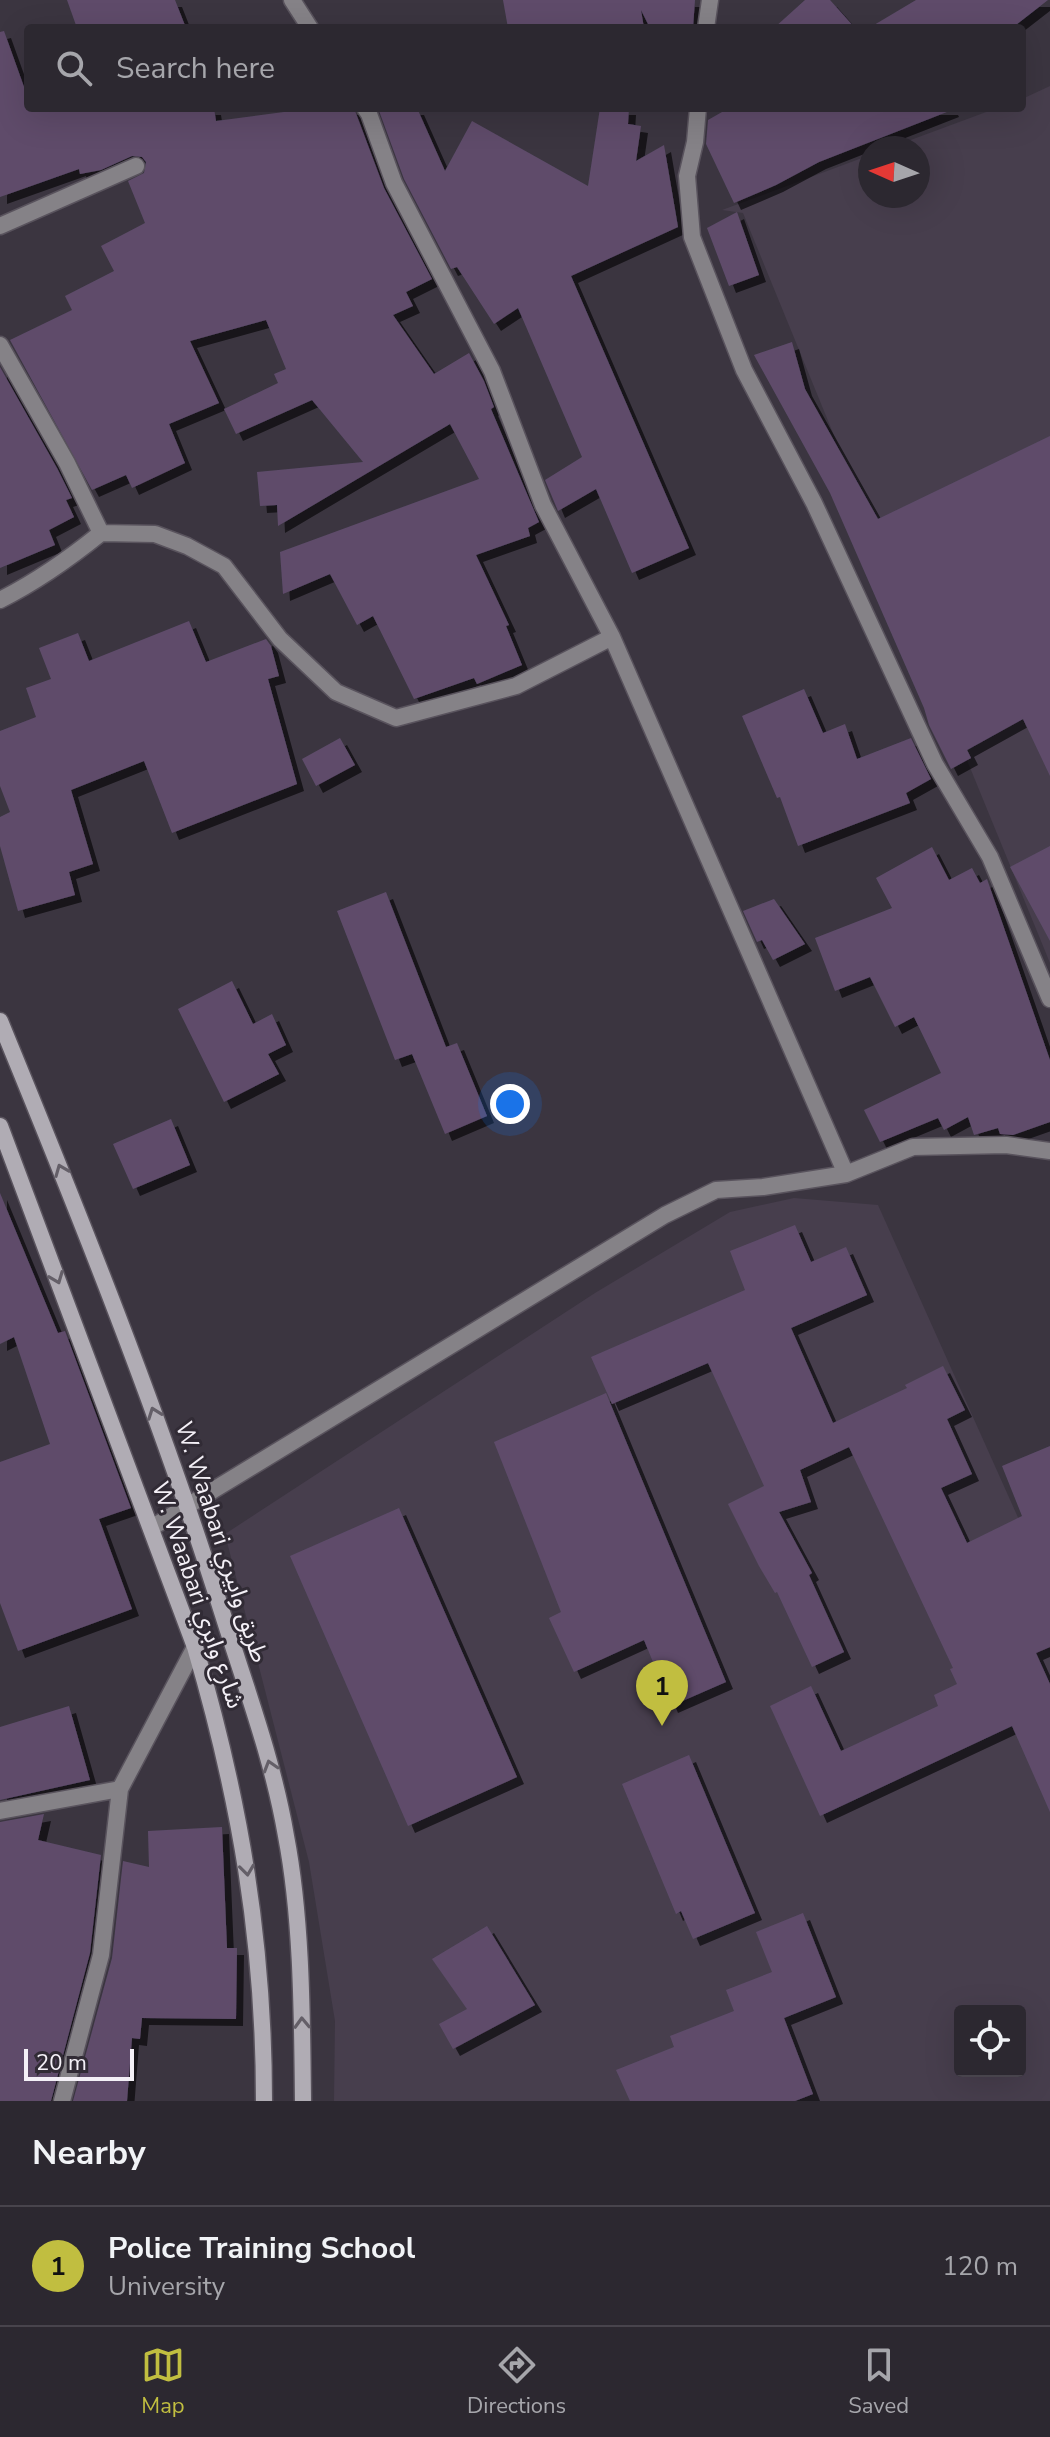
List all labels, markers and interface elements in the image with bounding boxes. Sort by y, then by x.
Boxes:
search box [24,24,1026,112]
icon: search [52,46,96,90]
text: Search here [116,48,275,89]
north arrow [858,136,930,208]
your location [490,1084,530,1124]
one-way arrow [54,1164,71,1178]
one-way arrow [47,1270,64,1284]
one-way arrow [147,1406,164,1420]
street label: W. Waabari طريق وابيري [165,1417,276,1667]
street label: W. Waabari شارع وابري [142,1477,252,1714]
pin: 1 [636,1660,688,1726]
one-way arrow [263,1759,279,1773]
one-way arrow [239,1864,256,1877]
map controls [954,2005,1026,2077]
button: locate [954,2005,1026,2077]
one-way arrow [294,2016,311,2029]
scale bar [24,2045,134,2081]
text: 20 m [36,2048,87,2078]
text: Nearby [32,2130,146,2176]
text: Police Training School [108,2228,415,2269]
text: 1 [50,2249,66,2284]
text: 120 m [942,2249,1018,2284]
text: University [108,2269,225,2304]
tab: Map [141,2343,185,2421]
tab: Directions [467,2343,566,2421]
tab: Saved [848,2343,909,2421]

